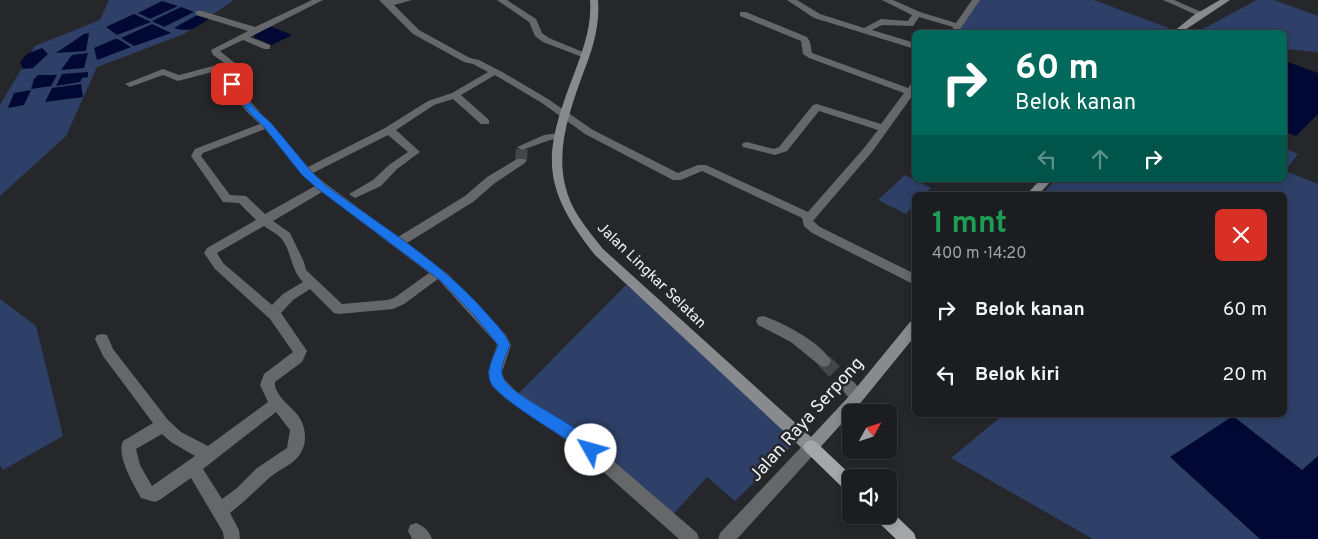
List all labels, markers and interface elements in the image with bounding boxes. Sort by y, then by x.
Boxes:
text: 60 m [1015,47,1099,91]
icon: right [932,50,997,115]
pin [211,63,253,105]
icon: arrive [218,70,246,98]
text: Belok kanan [1015,90,1136,117]
icon: left [1033,145,1061,173]
icon: ahead [1086,145,1114,173]
icon: right [1139,145,1167,173]
text: 1 mnt [932,206,1007,243]
button: close [1215,209,1267,261]
street label: Jalan Lingkar Selatan [592,219,710,333]
text: 400 m · 14:20 [932,244,1026,264]
icon: right [932,296,960,324]
text: Belok kanan [975,298,1085,322]
text: 60 m [1223,298,1267,322]
street label: Jalan Raya Serpong [745,353,869,487]
icon: left [932,361,960,389]
text: Belok kiri [975,363,1060,387]
text: 20 m [1223,363,1267,387]
north arrow [842,404,898,459]
map controls [842,404,897,524]
position arrow [564,423,616,475]
button: sound [842,469,897,524]

